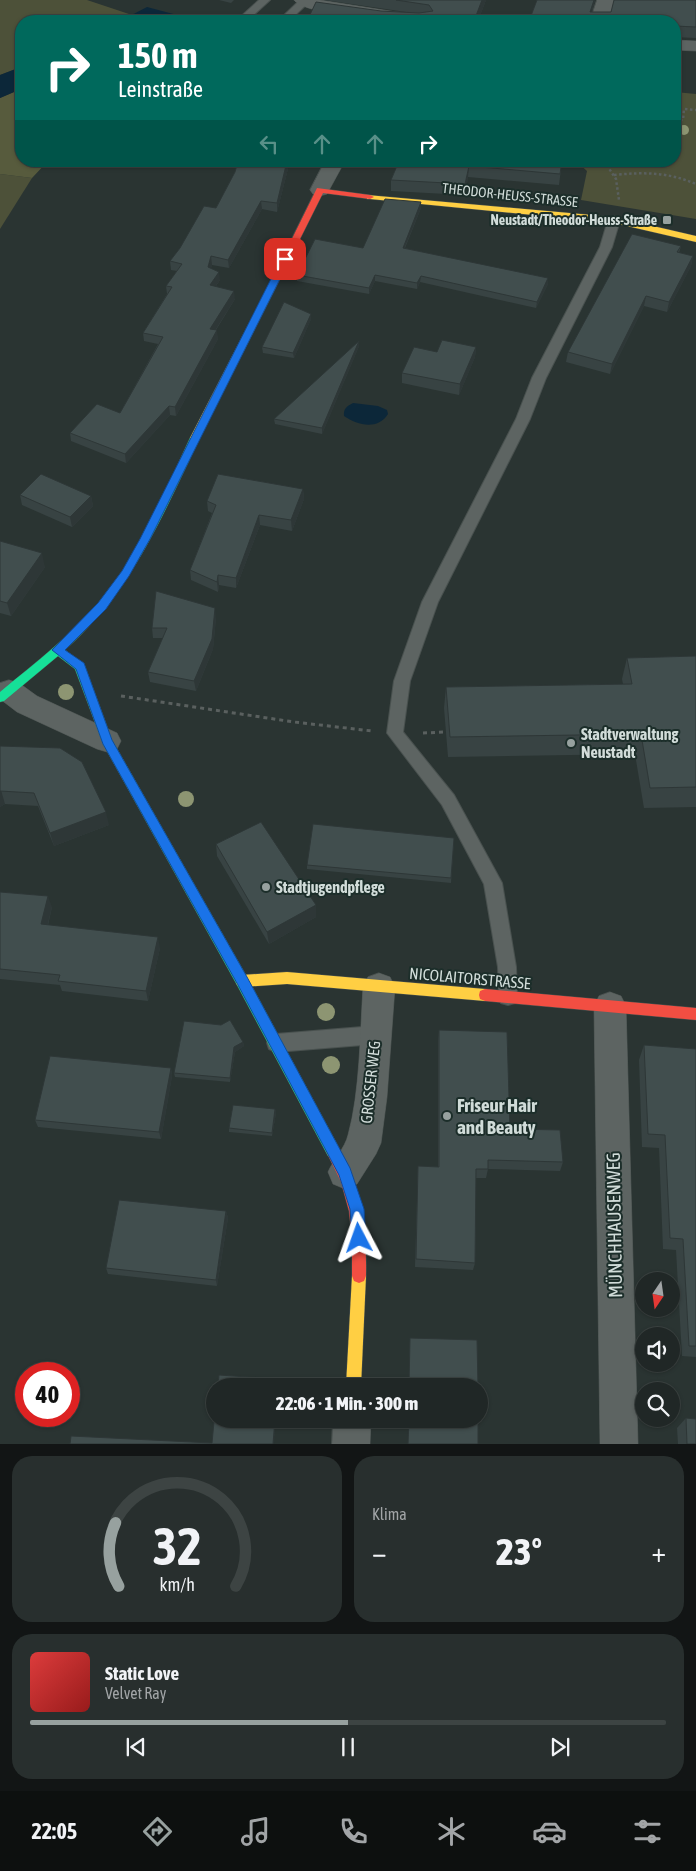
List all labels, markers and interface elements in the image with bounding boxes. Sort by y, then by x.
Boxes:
icon: right [35,35,100,100]
text: 150 m [118,35,197,75]
text: Leinstraße [118,76,203,102]
icon: left [255,130,283,158]
icon: ahead [308,130,336,158]
icon: ahead [361,130,389,158]
icon: right [414,130,442,158]
street label: THEODOR-HEUSS-STRASSE [441,180,579,210]
place label: Neustadt/Theodor-Heuss-Straße [491,212,657,228]
marker: Neustadt/Theodor-Heuss-Straße [661,214,673,226]
pin [264,238,306,280]
icon: arrive [271,245,299,273]
place label: Stadtverwaltung Neustadt [581,725,679,761]
marker: Stadtverwaltung Neustadt [565,737,577,749]
place label: Stadtjugendpflege [276,878,385,896]
marker: Stadtjugendpflege [260,881,272,893]
street label: NICOLAITORSTRASSE [409,964,532,992]
street label: GROSSER WEG [357,1040,383,1124]
place label: Friseur Hair and Beauty [457,1094,537,1138]
marker: Friseur Hair and Beauty [441,1110,453,1122]
street label: MÜNCHHAUSENWEG [602,1152,626,1298]
position arrow [332,1211,384,1263]
north arrow [635,1272,680,1318]
map controls [635,1272,680,1427]
button: sound [635,1327,680,1372]
speed limit sign: 40 [15,1362,80,1427]
button: search [635,1382,680,1427]
text: 22:06 · 1 Min. · 300 m [276,1392,418,1414]
text: Klima [372,1505,407,1523]
text: 32 [153,1516,201,1576]
text: 23° [496,1530,542,1573]
text: − [372,1536,387,1568]
text: + [651,1536,666,1568]
text: km/h [159,1574,195,1595]
text: Static Love [105,1662,179,1684]
text: Velvet Ray [105,1684,166,1702]
icon: previous [122,1733,150,1761]
icon: pause [334,1733,362,1761]
icon: next [546,1733,574,1761]
icon: directions [140,1814,175,1849]
icon: music [238,1814,273,1849]
icon: phone [336,1814,371,1849]
icon: climate [434,1814,469,1849]
icon: car [532,1814,567,1849]
icon: filters [630,1814,665,1849]
text: 22:05 [31,1818,77,1844]

